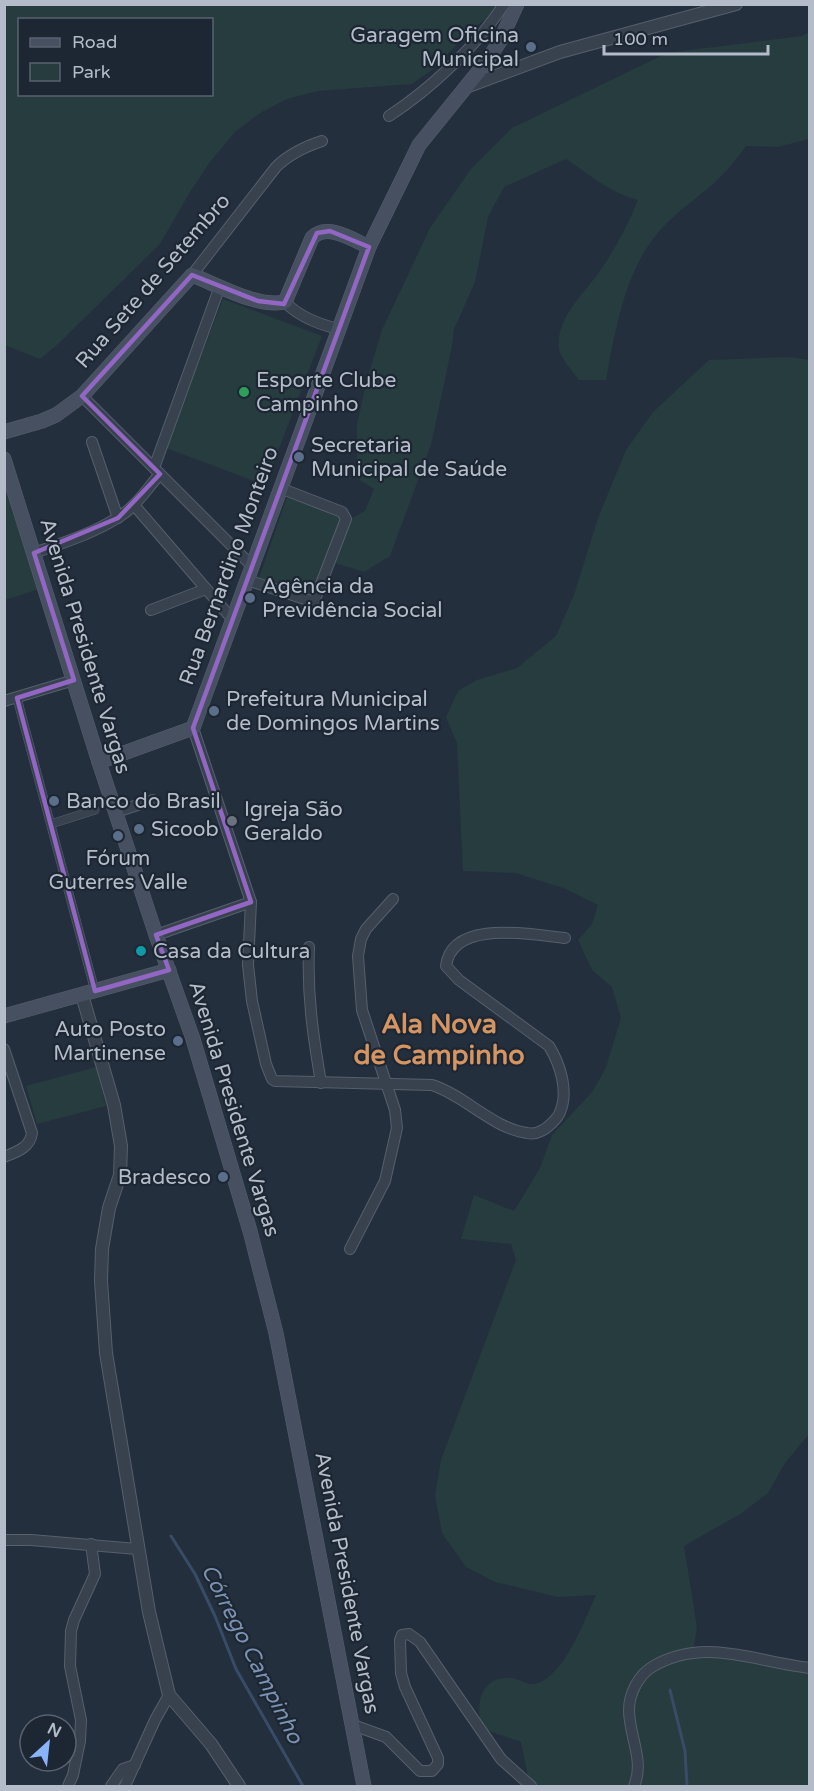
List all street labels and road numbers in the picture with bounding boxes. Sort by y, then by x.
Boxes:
street label: Rua Sete de Setembro [70,189,236,373]
street label: Rua Bernardino Monteiro [174,443,284,689]
street label: Avenida Presidente Vargas [34,515,136,777]
street label: Avenida Presidente Vargas [183,978,285,1240]
street label: Avenida Presidente Vargas [309,1450,385,1716]

